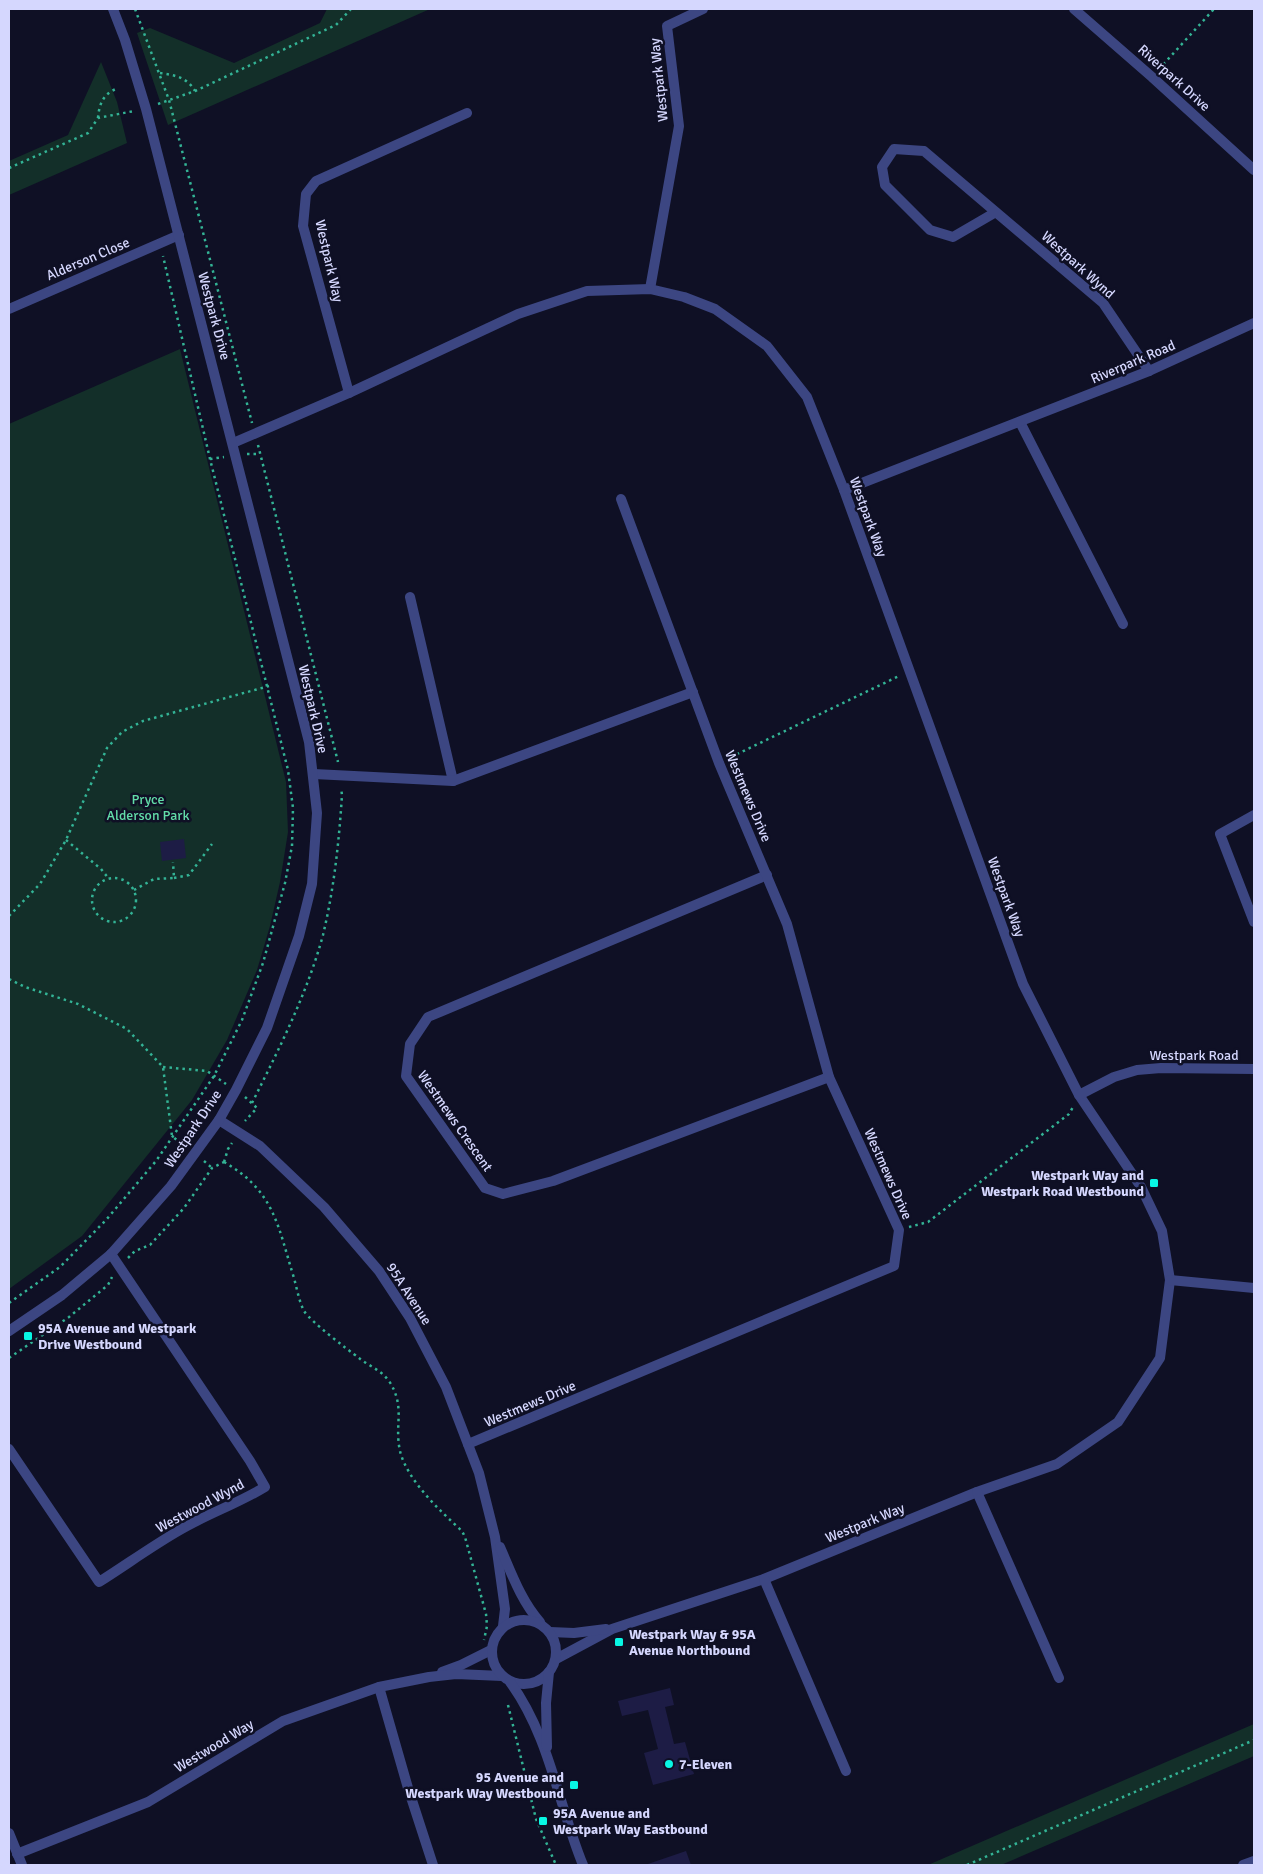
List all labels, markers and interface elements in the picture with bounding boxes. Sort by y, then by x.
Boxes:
street label: Westpark Way [646,37,672,123]
street label: Riverpark Drive [1134,41,1214,115]
street label: Westpark Way [311,218,347,304]
street label: Westpark Wynd [1038,228,1118,302]
street label: Alderson Close [44,234,132,284]
street label: Westpark Drive [194,270,234,362]
street label: Riverpark Road [1088,337,1178,387]
street label: Westpark Way [846,475,891,560]
street label: Westpark Drive [295,663,331,755]
street label: Westmews Drive [721,748,775,844]
park label: Pryce Alderson Park [106,791,190,824]
street label: Westpark Way [984,855,1029,940]
street label: Westpark Road [1149,1047,1239,1064]
street label: Westmews Crescent [414,1067,496,1175]
street label: Westpark Drive [161,1087,225,1171]
street label: Westmews Drive [860,1126,916,1222]
place label: Westpark Way and Westpark Road Westbound [981,1167,1144,1200]
marker: Westpark Way and Westpark Road Westbound [1148,1177,1160,1189]
street label: 95A Avenue [383,1260,435,1328]
place label: 95A Avenue and Westpark Drive Westbound [38,1320,197,1353]
marker: 95A Avenue and Westpark Drive Westbound [22,1330,34,1342]
street label: Westmews Drive [482,1377,578,1431]
street label: Westwood Wynd [153,1476,247,1536]
street label: Westpark Way [823,1499,908,1547]
place label: Westpark Way & 95A Avenue Northbound [629,1626,756,1659]
marker: Westpark Way & 95A Avenue Northbound [613,1636,625,1648]
street label: Westwood Way [171,1715,257,1776]
place label: 7-Eleven [679,1756,732,1773]
marker: 7-Eleven [663,1758,675,1770]
place label: 95 Avenue and Westpark Way Westbound [405,1769,564,1802]
marker: 95 Avenue and Westpark Way Westbound [568,1779,580,1791]
place label: 95A Avenue and Westpark Way Eastbound [553,1805,708,1838]
marker: 95A Avenue and Westpark Way Eastbound [537,1815,549,1827]

